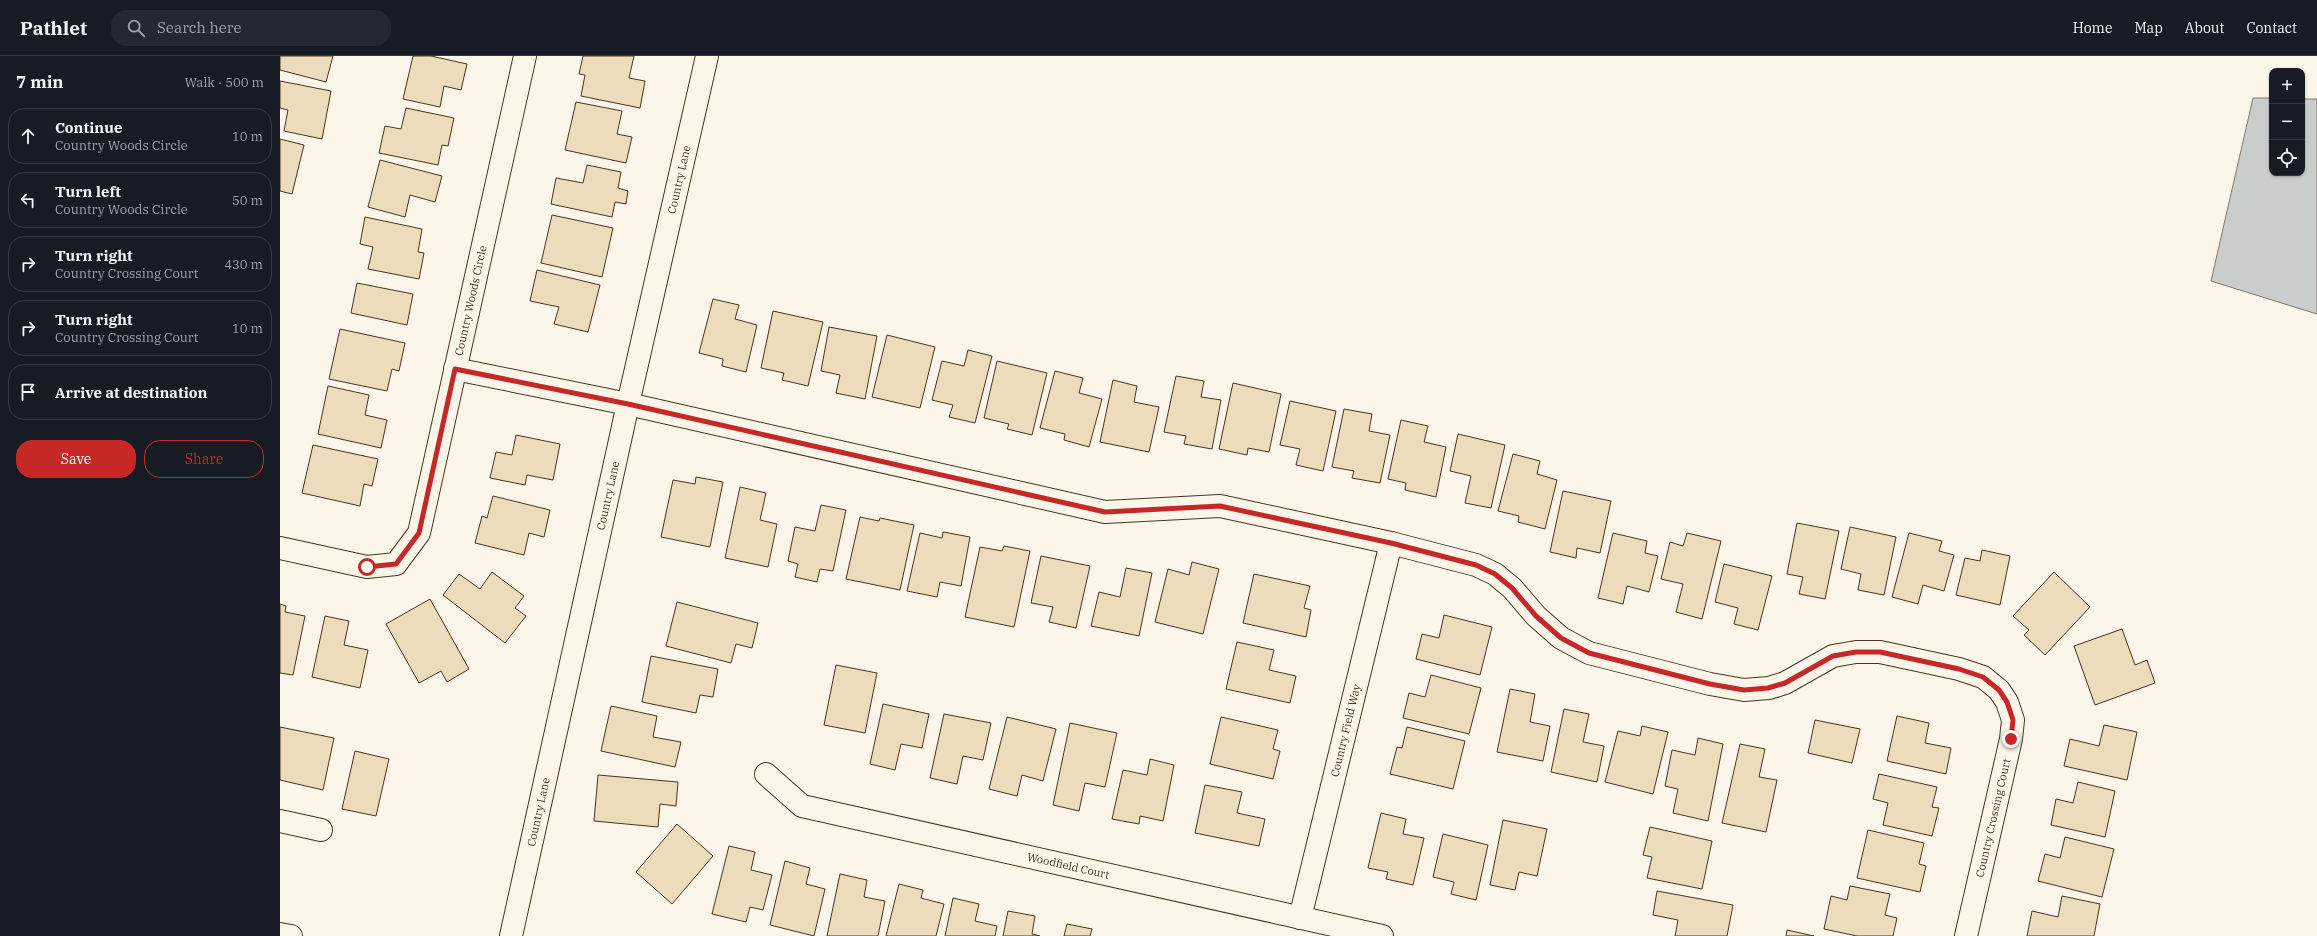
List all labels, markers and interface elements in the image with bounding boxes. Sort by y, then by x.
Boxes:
search box [111,10,391,46]
text: Pathlet [20,16,87,40]
icon: search [125,17,147,39]
text: Search here [157,18,242,37]
text: Home [2073,19,2112,37]
text: Map [2134,19,2163,37]
text: About [2185,19,2224,37]
text: Contact [2246,19,2297,37]
map controls [2269,68,2305,176]
button: + [2269,68,2305,104]
text: 7 min [16,71,64,93]
text: Walk · 500 m [185,74,264,91]
button: − [2269,104,2305,140]
text: Continue [55,118,122,137]
icon: ahead [17,125,39,147]
text: 10 m [232,128,263,145]
text: Country Woods Circle [55,137,188,154]
button: locate [2269,140,2305,176]
street label: Country Lane [664,144,694,215]
text: Turn left [55,182,121,201]
icon: left [17,189,39,211]
text: 50 m [232,192,263,209]
text: Country Woods Circle [55,201,188,218]
street label: Country Woods Circle [452,244,490,357]
text: Turn right [55,246,133,265]
icon: right [17,253,39,275]
text: 430 m [224,256,263,273]
text: Country Crossing Court [55,265,198,282]
text: Turn right [55,310,133,329]
icon: right [17,317,39,339]
text: 10 m [232,320,263,337]
text: Country Crossing Court [55,329,198,346]
icon: arrive [17,381,39,403]
text: Arrive at destination [55,383,207,402]
button: Save [16,440,136,478]
button: Share [144,440,264,478]
street label: Country Lane [594,460,622,531]
route start [358,558,376,576]
street label: Country Field Way [1328,683,1364,778]
route end [2002,730,2020,748]
street label: Country Crossing Court [1973,757,2013,879]
street label: Country Lane [524,776,553,848]
street label: Woodfield Court [1026,850,1111,882]

